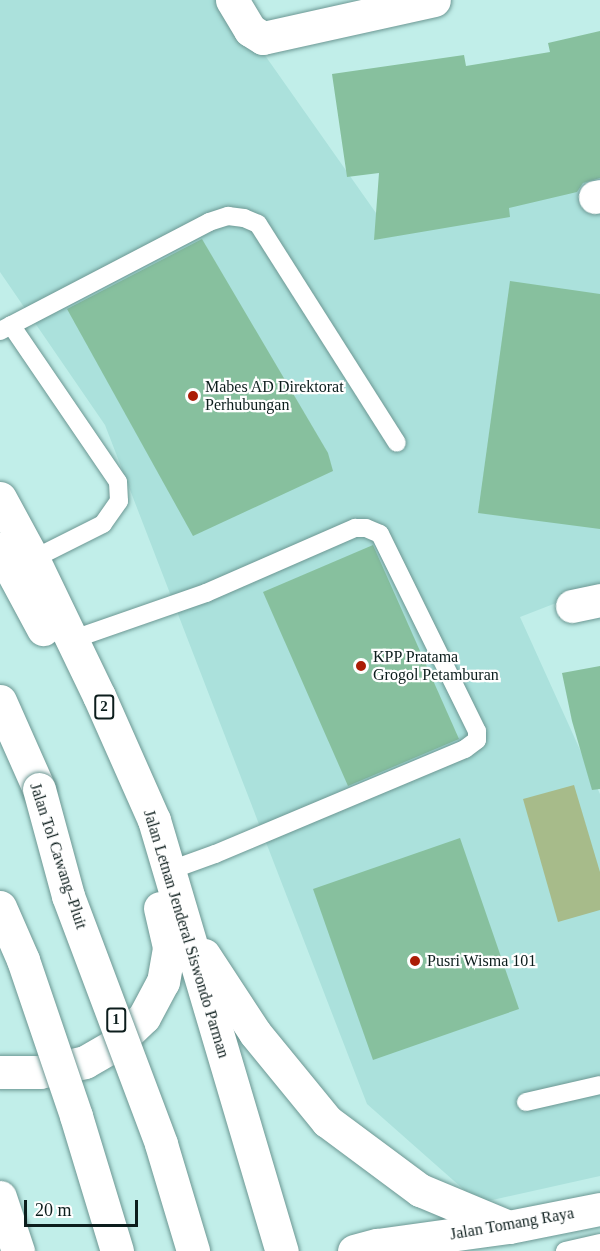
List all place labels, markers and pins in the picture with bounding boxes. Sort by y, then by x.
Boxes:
place label: Mabes AD Direktorat Perhubungan [205,377,345,415]
marker: Mabes AD Direktorat Perhubungan [186,389,200,403]
place label: KPP Pratama Grogol Petamburan [373,647,499,685]
marker: KPP Pratama Grogol Petamburan [354,659,368,673]
place label: Pusri Wisma 101 [427,951,537,971]
marker: Pusri Wisma 101 [408,954,422,968]

